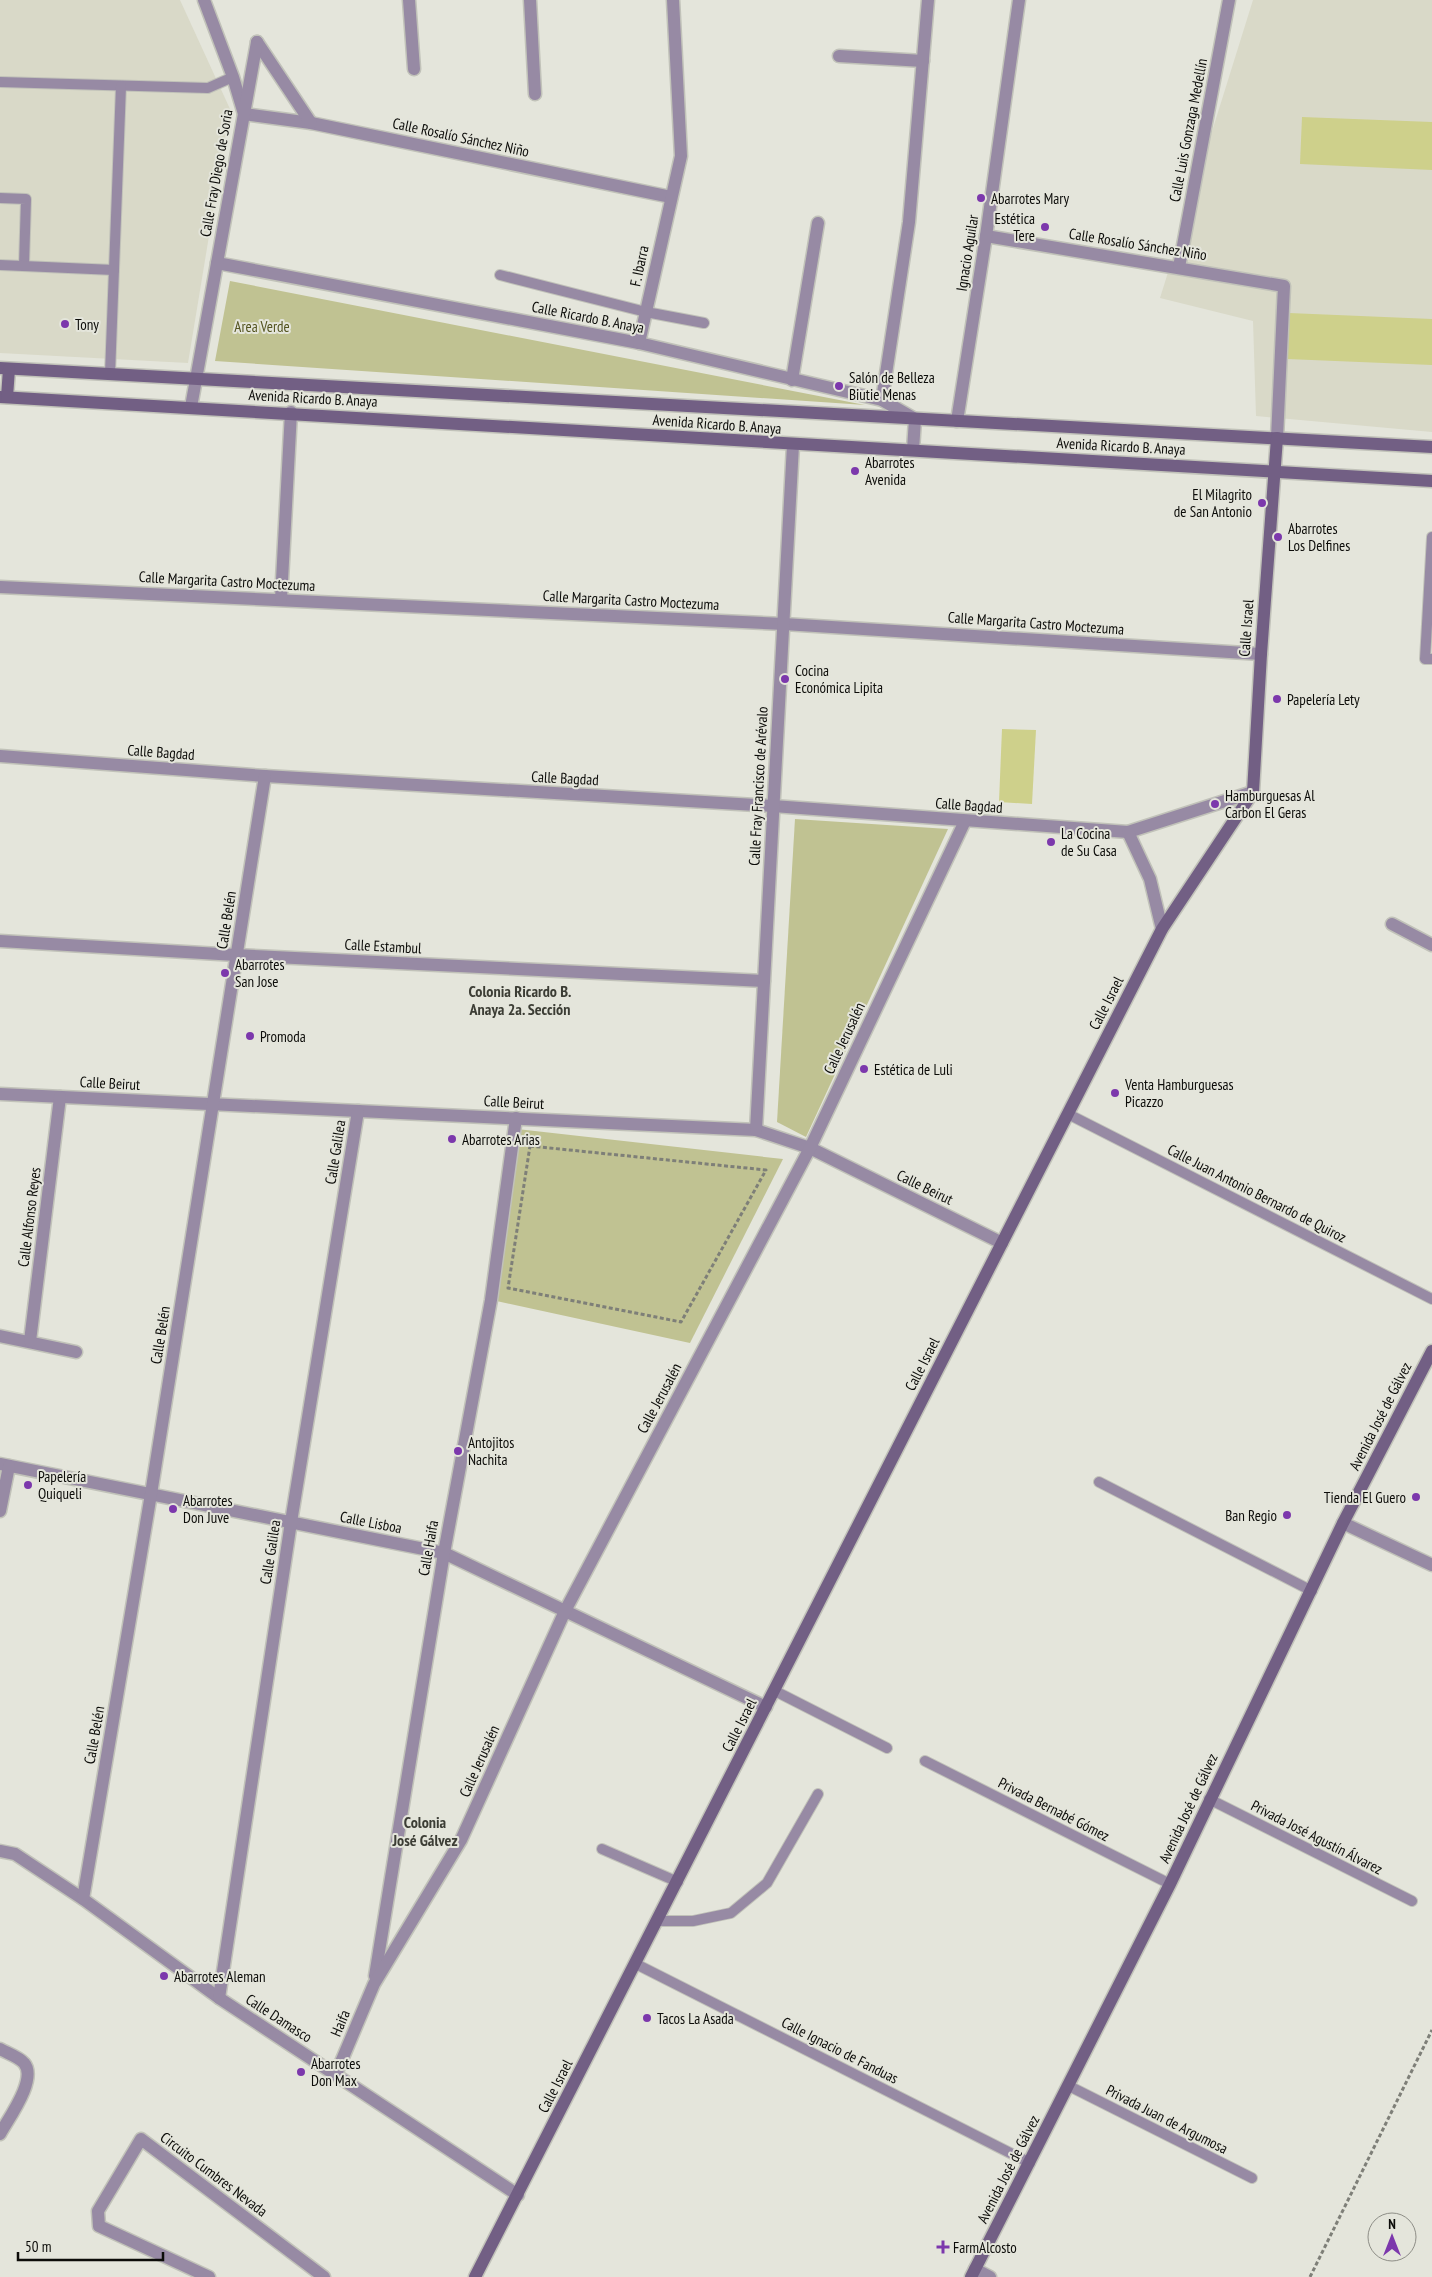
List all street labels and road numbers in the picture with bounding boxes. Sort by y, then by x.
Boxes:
street label: Calle Luis Gonzaga Medellín [1165,57,1211,203]
street label: Calle Fray Diego de Soria [195,108,237,238]
street label: Calle Rosalío Sánchez Niño [391,113,531,161]
street label: Ignacio Aguilar [952,213,983,293]
street label: Calle Rosalío Sánchez Niño [1068,224,1208,264]
street label: F. Ibarra [625,244,653,288]
street label: Calle Ricardo B. Anaya [530,297,646,337]
street label: Avenida Ricardo B. Anaya [248,385,378,411]
street label: Avenida Ricardo B. Anaya [652,410,782,438]
street label: Avenida Ricardo B. Anaya [1056,433,1186,459]
street label: Calle Margarita Castro Moctezuma [138,567,316,595]
street label: Calle Margarita Castro Moctezuma [542,586,720,614]
street label: Calle Israel [1235,598,1258,657]
street label: Calle Margarita Castro Moctezuma [947,607,1125,639]
street label: Calle Fray Francisco de Arévalo [744,706,772,866]
street label: Calle Bagdad [127,740,195,764]
street label: Calle Bagdad [531,767,599,789]
street label: Calle Bagdad [935,793,1003,817]
street label: Calle Belén [212,890,240,950]
street label: Calle Estambul [344,934,422,958]
street label: Calle Israel [1085,973,1128,1033]
street label: Calle Jerusalén [819,999,869,1077]
street label: Calle Beirut [79,1072,141,1094]
street label: Calle Beirut [483,1091,545,1113]
street label: Calle Galilea [321,1118,349,1186]
street label: Calle Juan Antonio Bernardo de Quiroz [1164,1140,1350,1246]
street label: Calle Beirut [894,1165,956,1209]
street label: Calle Alfonso Reyes [13,1166,45,1268]
street label: Calle Belén [146,1305,174,1365]
street label: Calle Israel [901,1334,944,1394]
street label: Avenida José de Gálvez [1345,1359,1415,1473]
street label: Calle Jerusalén [633,1360,685,1436]
street label: Calle Lisboa [338,1507,404,1537]
street label: Calle Galilea [256,1518,284,1586]
street label: Calle Haifa [414,1519,442,1577]
street label: Calle Israel [718,1695,761,1755]
street label: Calle Belén [80,1705,108,1765]
street label: Calle Jerusalén [455,1722,503,1800]
street label: Avenida José de Gálvez [1154,1750,1222,1866]
street label: Privada Bernabé Gómez [995,1773,1113,1845]
street label: Privada José Agustín Álvarez [1248,1796,1386,1878]
street label: Calle Damasco [242,1990,316,2046]
street label: Haifa [326,2007,354,2039]
street label: Calle Ignacio de Fanduas [778,2012,902,2088]
street label: Calle Israel [534,2056,577,2116]
street label: Privada Juan de Argumosa [1103,2080,1231,2158]
street label: Avenida José de Gálvez [973,2112,1043,2226]
street label: Circuito Cumbres Nevada [157,2127,271,2221]

